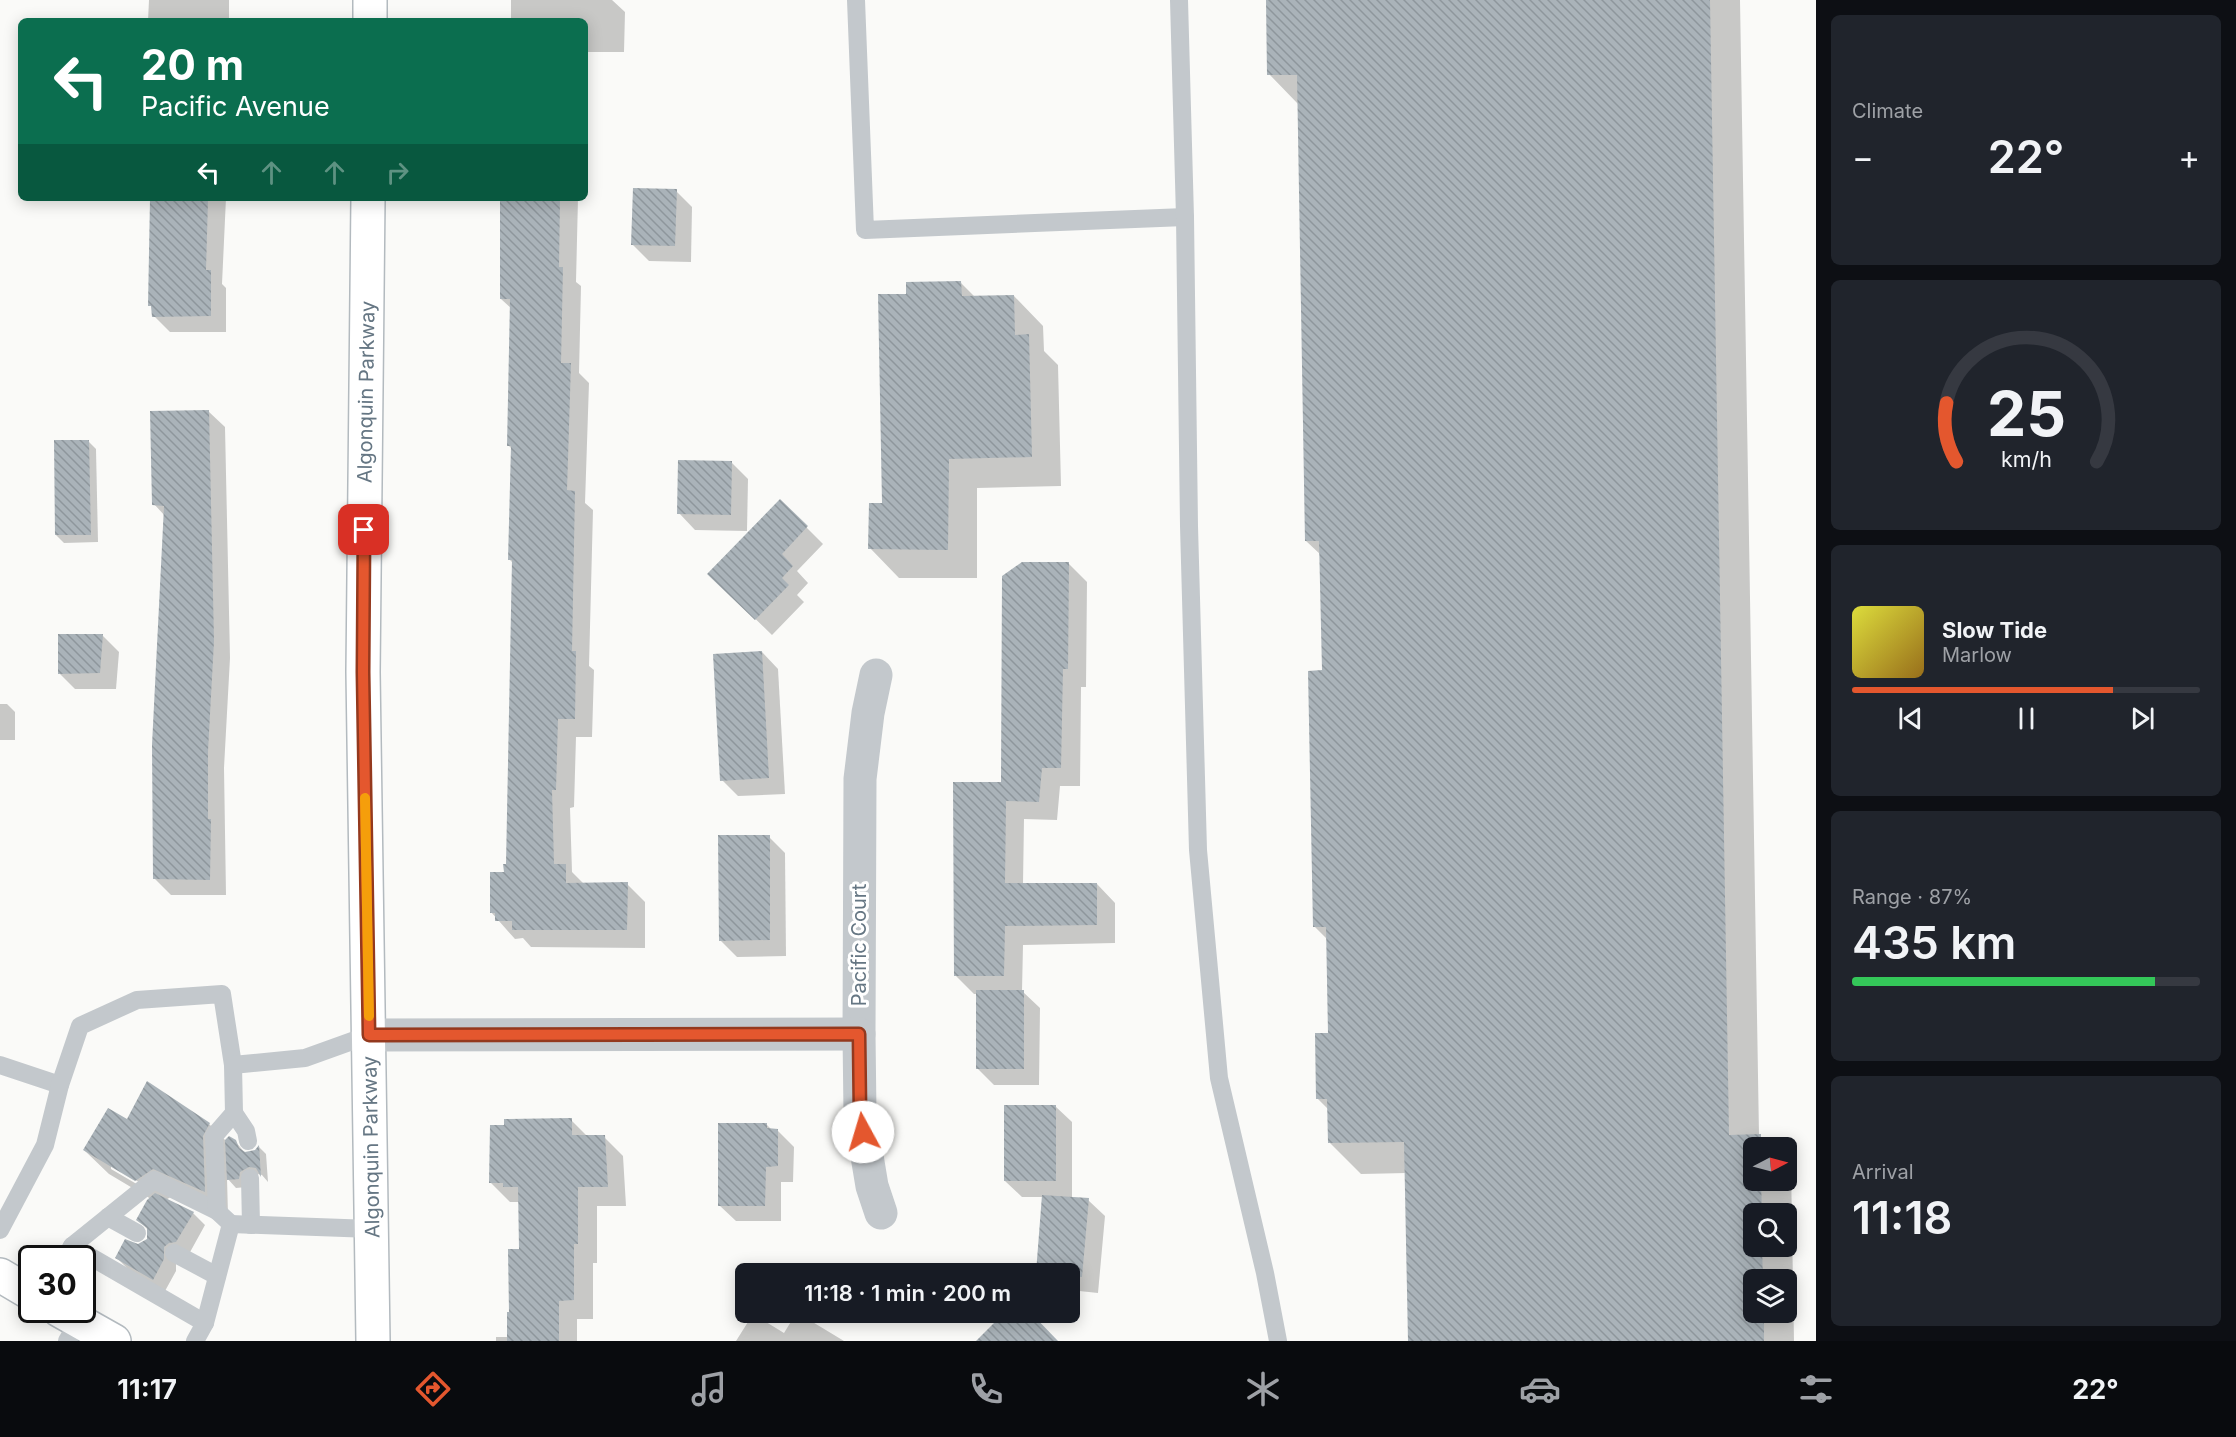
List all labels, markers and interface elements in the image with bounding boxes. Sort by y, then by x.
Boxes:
text: 20 m [141,39,244,90]
icon: left [42,42,120,120]
text: Pacific Avenue [141,90,330,123]
text: Climate [1852,99,1923,123]
text: 22° [1988,129,2064,184]
text: − [1852,137,1874,177]
text: + [2178,137,2200,177]
icon: left [192,156,225,189]
icon: ahead [255,156,288,189]
icon: ahead [318,156,351,189]
icon: right [381,156,414,189]
street label: Algonquin Parkway [352,301,380,483]
text: 25 [1986,376,2066,451]
text: km/h [2001,447,2051,473]
pin [338,504,389,555]
icon: arrive [347,513,380,546]
text: Slow Tide [1942,617,2047,643]
text: Marlow [1942,643,2012,667]
icon: previous [1894,702,1927,735]
icon: pause [2010,702,2043,735]
icon: next [2126,702,2159,735]
street label: Pacific Court [847,883,871,1006]
text: Range · 87% [1852,885,1972,909]
text: 435 km [1852,915,2016,970]
street label: Algonquin Parkway [357,1056,385,1238]
position arrow [831,1100,895,1164]
north arrow [1743,1137,1797,1191]
map controls [1743,1137,1797,1323]
text: Arrival [1852,1160,1914,1184]
text: 11:18 [1852,1190,1952,1245]
button: search [1743,1203,1797,1257]
speed limit sign: 30 [18,1245,96,1323]
button: layers [1743,1269,1797,1323]
text: 11:18 · 1 min · 200 m [804,1280,1011,1306]
icon: directions [412,1368,454,1410]
icon: music [688,1368,730,1410]
icon: phone [965,1368,1007,1410]
icon: climate [1242,1368,1284,1410]
icon: car [1519,1368,1561,1410]
icon: filters [1795,1368,1837,1410]
text: 11:17 [117,1373,177,1406]
text: 22° [2072,1373,2119,1406]

